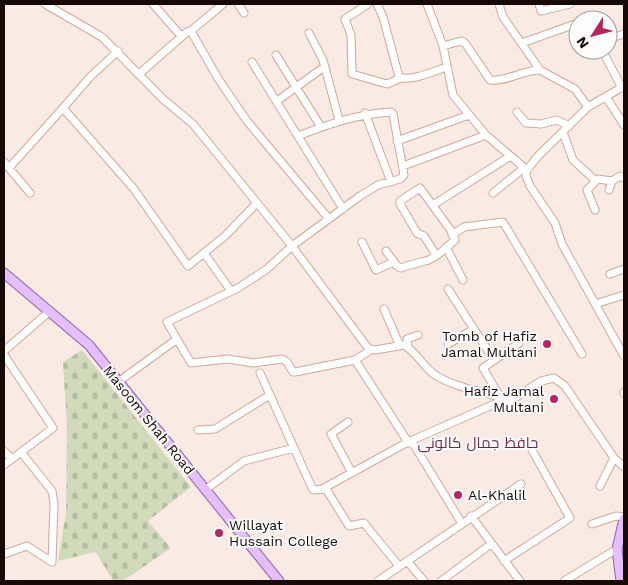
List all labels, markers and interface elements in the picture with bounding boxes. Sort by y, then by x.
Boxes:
north arrow [568,10,618,60]
text: N [573,34,592,52]
place label: Tomb of Hafiz Jamal Multani [441,328,537,360]
marker: Tomb of Hafiz Jamal Multani [541,338,553,350]
street label: Masoom Shah Road [100,362,198,478]
place label: Hafiz Jamal Multani [464,383,545,415]
marker: Hafiz Jamal Multani [548,393,560,405]
district label: حافظ جمال کالونی [418,434,538,453]
place label: Al-Khalil [468,487,527,503]
marker: Al-Khalil [452,489,464,501]
place label: Willayat Hussain College [229,517,338,549]
marker: Willayat Hussain College [213,527,225,539]

